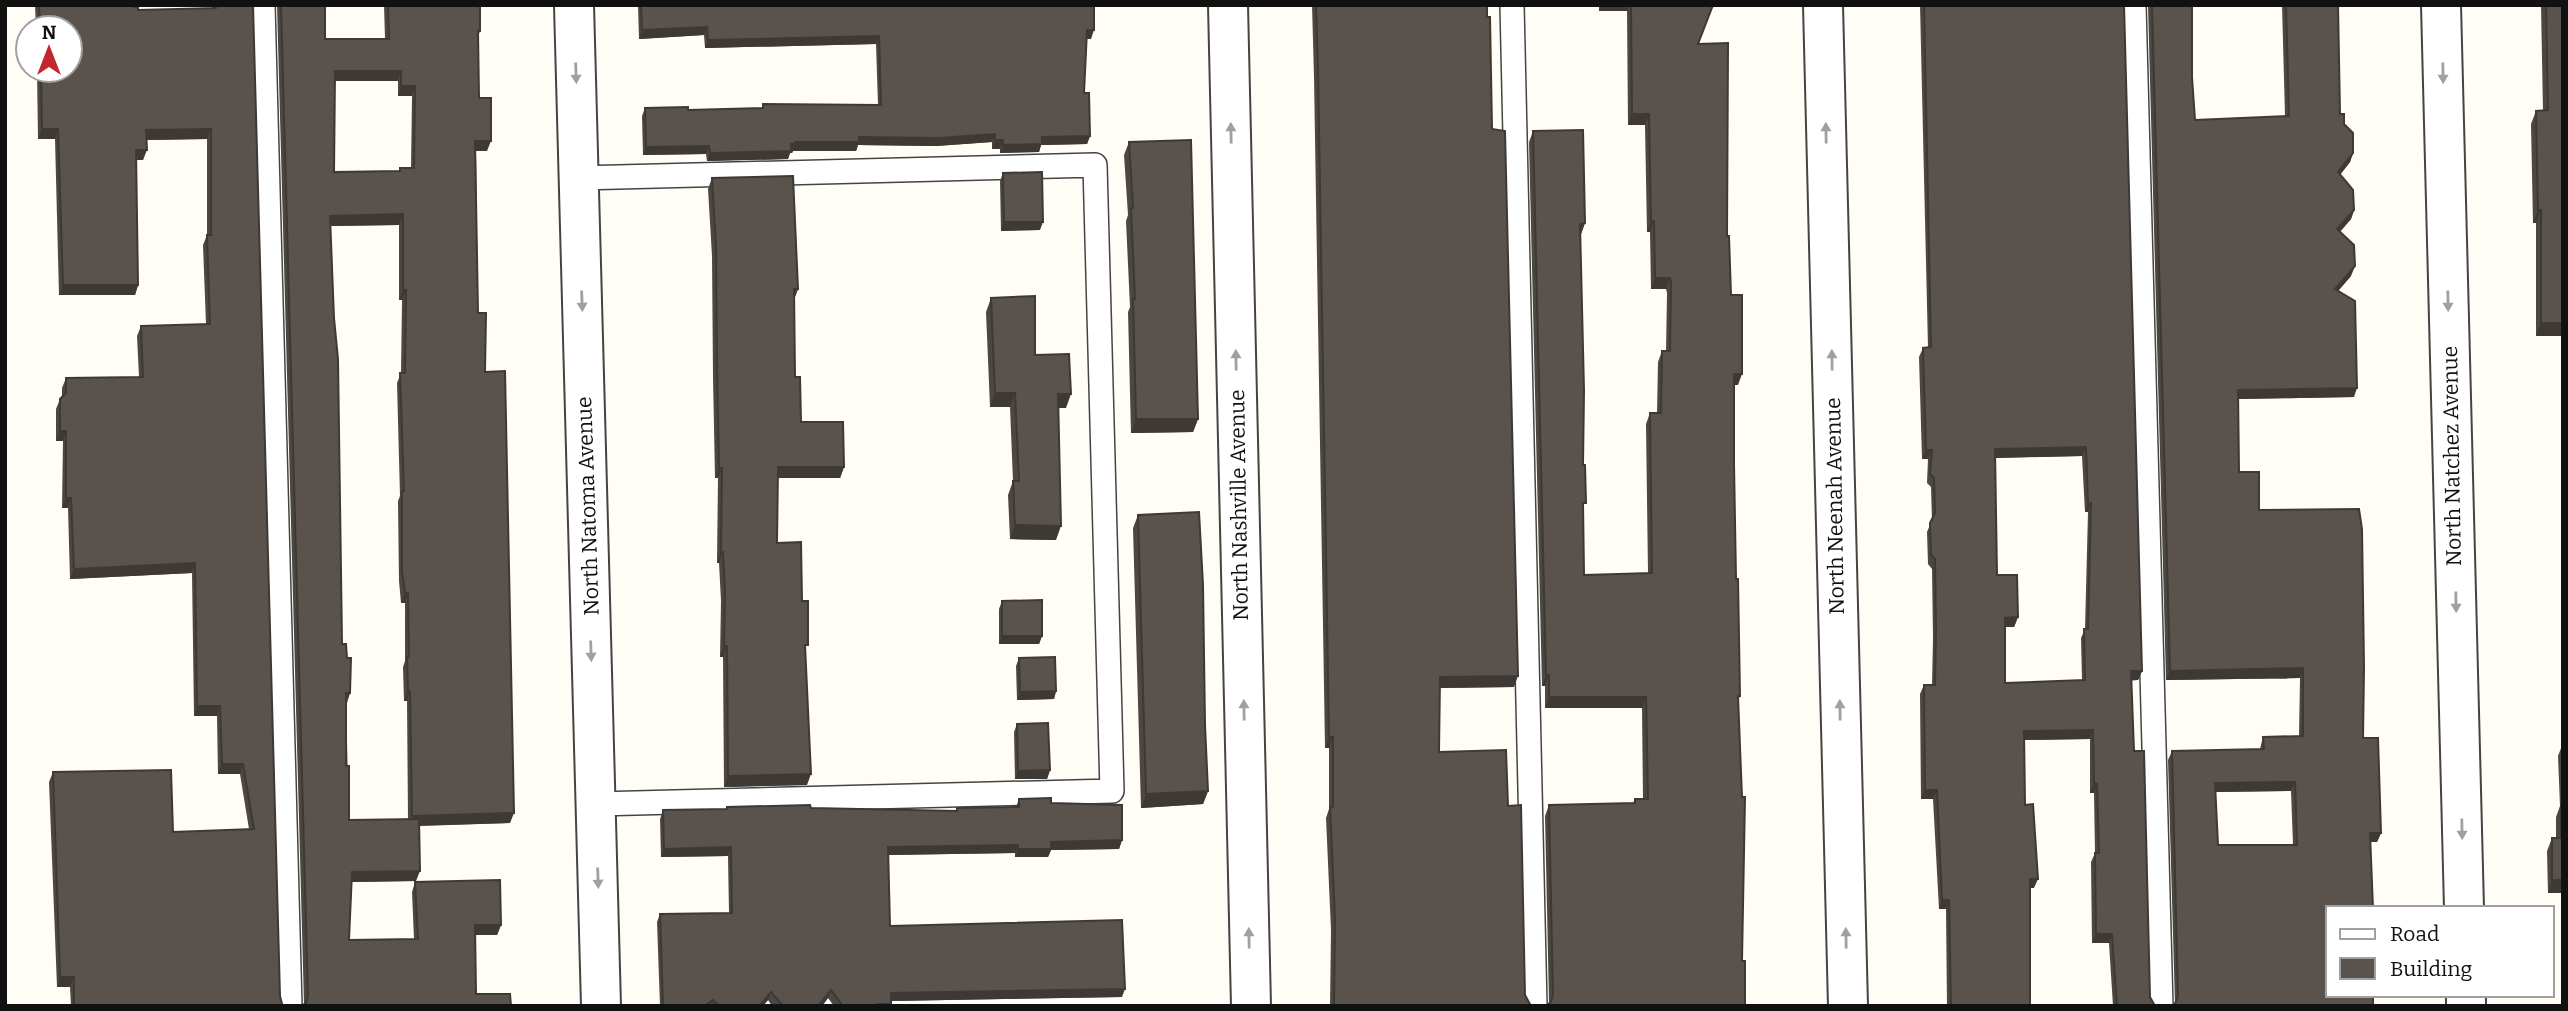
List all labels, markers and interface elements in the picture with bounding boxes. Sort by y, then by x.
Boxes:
north arrow [14,14,84,84]
text: N [42,21,57,44]
one-way arrow [570,63,582,85]
one-way arrow [2437,63,2448,85]
one-way arrow [1225,121,1236,143]
one-way arrow [1821,122,1832,144]
one-way arrow [576,290,588,312]
one-way arrow [2443,290,2454,312]
street label: North Natchez Avenue [2437,346,2467,566]
one-way arrow [1230,349,1242,371]
one-way arrow [1826,349,1838,371]
street label: North Nashville Avenue [1224,389,1254,621]
street label: North Natoma Avenue [571,396,605,616]
street label: North Neenah Avenue [1820,397,1850,615]
one-way arrow [2450,591,2462,613]
one-way arrow [586,640,597,662]
one-way arrow [1238,699,1250,721]
one-way arrow [1835,699,1846,721]
one-way arrow [2456,818,2468,840]
one-way arrow [592,867,603,889]
legend [2326,906,2554,997]
text: Road [2390,921,2439,947]
one-way arrow [1243,926,1255,948]
one-way arrow [1840,926,1852,948]
text: Building [2390,956,2473,982]

